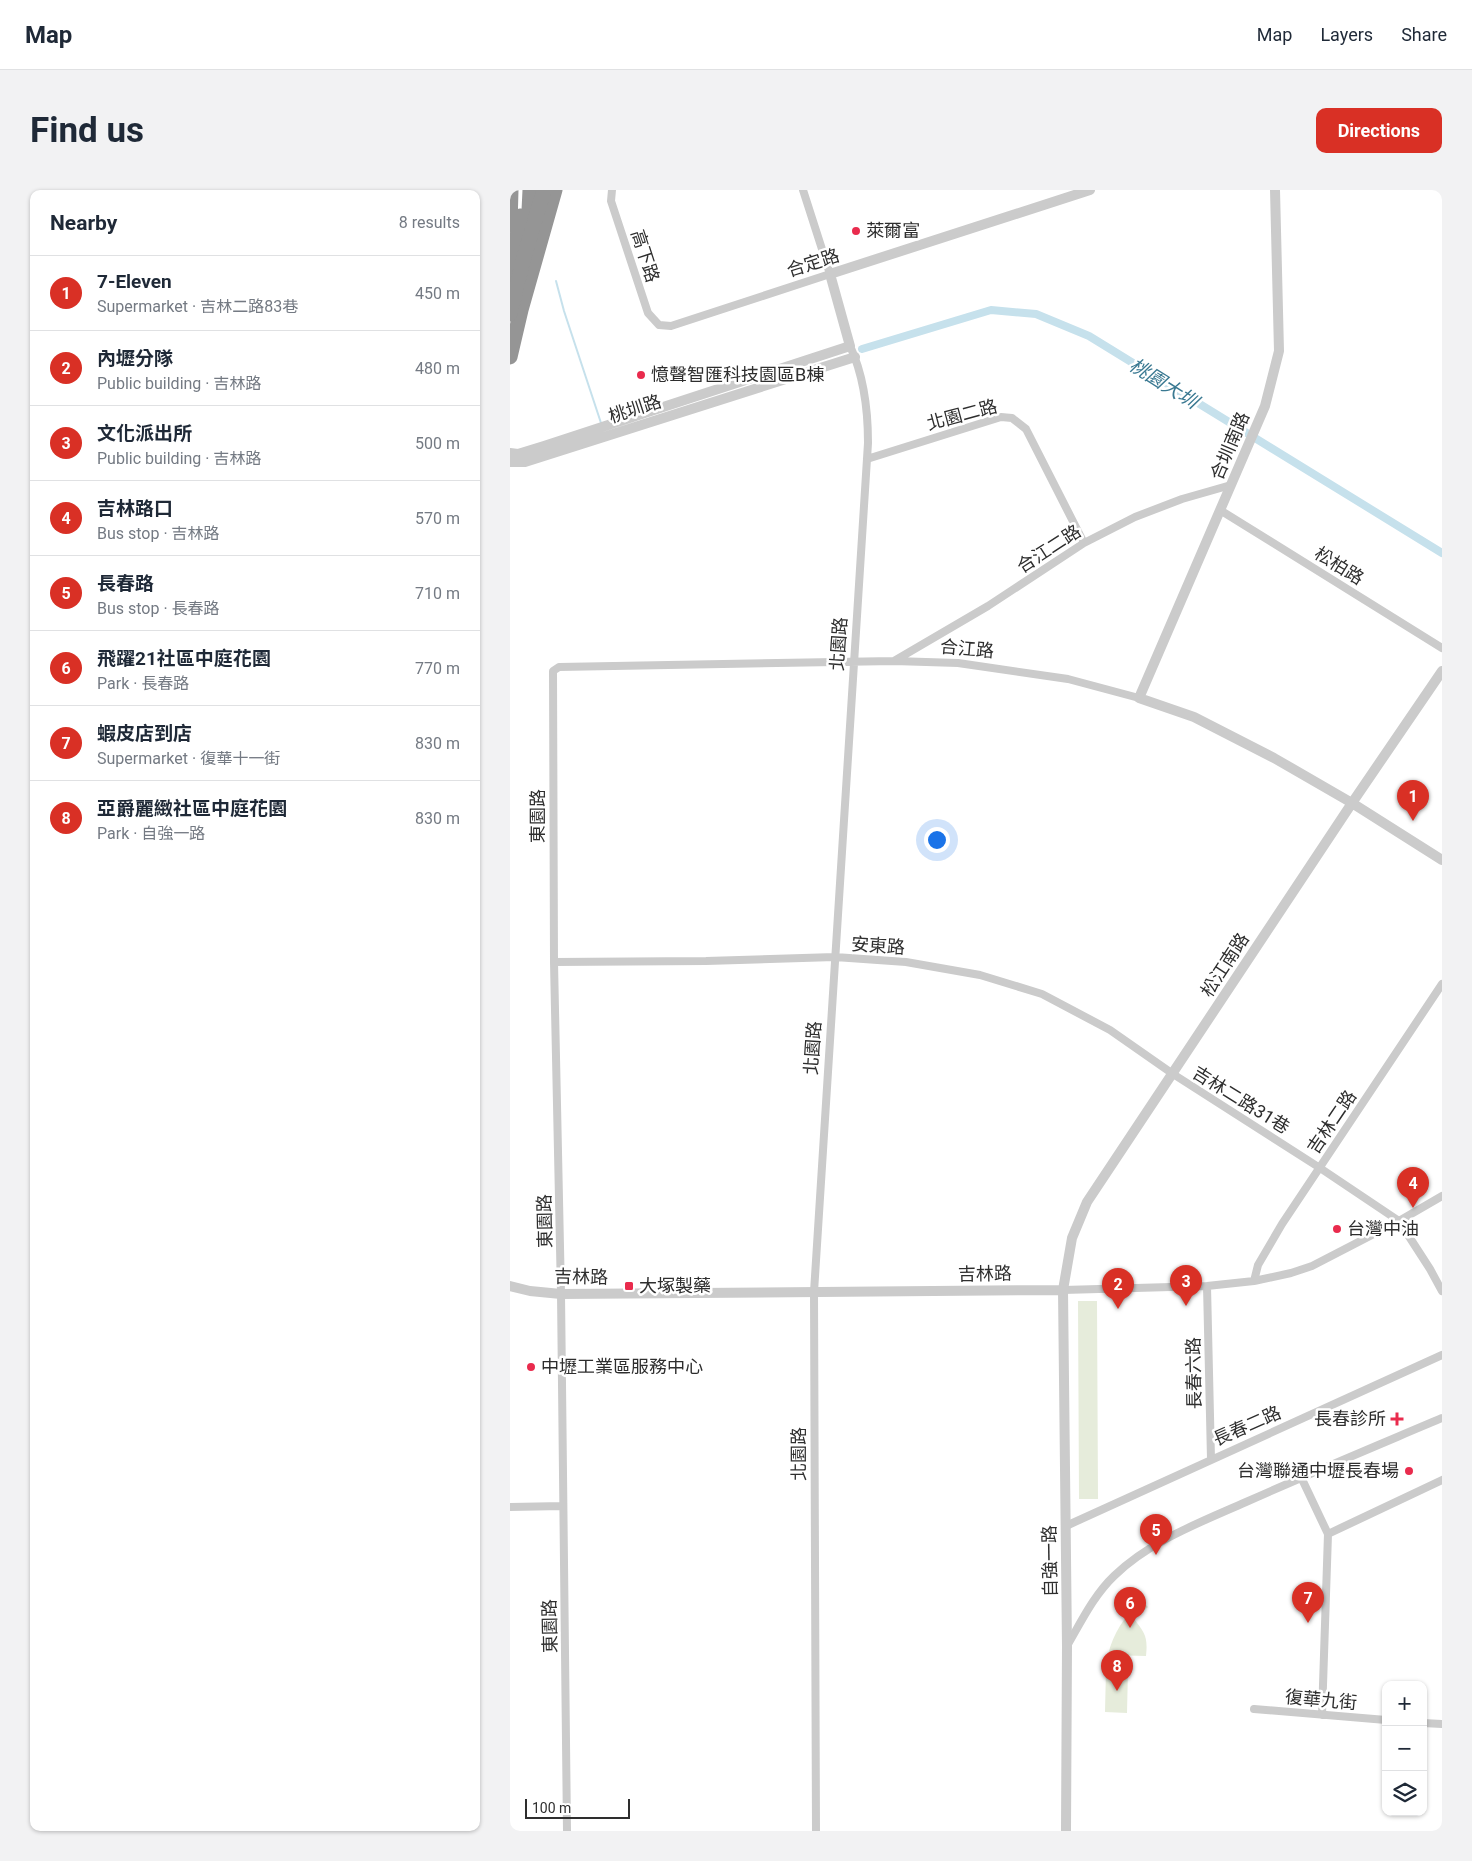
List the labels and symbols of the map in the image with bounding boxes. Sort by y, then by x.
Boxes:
place label: 萊爾富 [866,220,920,241]
marker: 萊爾富 [850,225,862,237]
street label: 高下路 [627,227,664,285]
street label: 合定路 [784,244,842,281]
water label: 桃園大圳 [1125,354,1205,415]
place label: 憶聲智匯科技園區B棟 [651,364,824,385]
marker: 憶聲智匯科技園區B棟 [635,369,647,381]
street label: 桃圳路 [606,390,664,427]
street label: 北園二路 [924,395,999,434]
street label: 合圳南路 [1206,409,1253,483]
street label: 合江二路 [1013,520,1085,577]
street label: 松柏路 [1311,542,1368,589]
street label: 北園路 [826,616,851,672]
street label: 合江路 [939,636,995,661]
pin: 1 [1397,780,1429,821]
street label: 東園路 [527,789,548,843]
your location [924,827,950,853]
street label: 松江南路 [1196,929,1253,1001]
street label: 安東路 [850,933,906,958]
street label: 北園路 [800,1020,825,1076]
street label: 吉林二路31巷 [1189,1061,1294,1138]
street label: 吉林二路 [1303,1086,1360,1157]
pin: 4 [1397,1167,1429,1208]
street label: 東園路 [534,1194,555,1248]
place label: 台灣中油 [1347,1218,1419,1239]
marker: 台灣中油 [1331,1223,1343,1235]
street label: 吉林路 [958,1263,1012,1284]
pin: 3 [1170,1265,1202,1306]
street label: 吉林路 [554,1266,608,1287]
pin: 2 [1102,1268,1134,1309]
place label: 大塚製藥 [639,1275,711,1296]
marker: 大塚製藥 [623,1280,635,1292]
street label: 長春六路 [1182,1337,1205,1409]
place label: 中壢工業區服務中心 [541,1356,703,1377]
marker: 中壢工業區服務中心 [525,1361,537,1373]
street label: 長春二路 [1210,1401,1284,1450]
place label: 長春診所 [1314,1408,1386,1429]
marker: 長春診所 [1390,1412,1404,1426]
street label: 北園路 [788,1427,809,1481]
place label: 台灣聯通中壢長春場 [1237,1460,1399,1481]
marker: 台灣聯通中壢長春場 [1403,1465,1415,1477]
pin: 5 [1140,1514,1172,1555]
street label: 自強一路 [1038,1525,1061,1597]
pin: 7 [1292,1582,1324,1623]
pin: 6 [1114,1587,1146,1628]
street label: 東園路 [539,1599,560,1653]
pin: 8 [1101,1650,1133,1691]
street label: 復華九街 [1284,1686,1358,1713]
scale bar [525,1796,630,1819]

